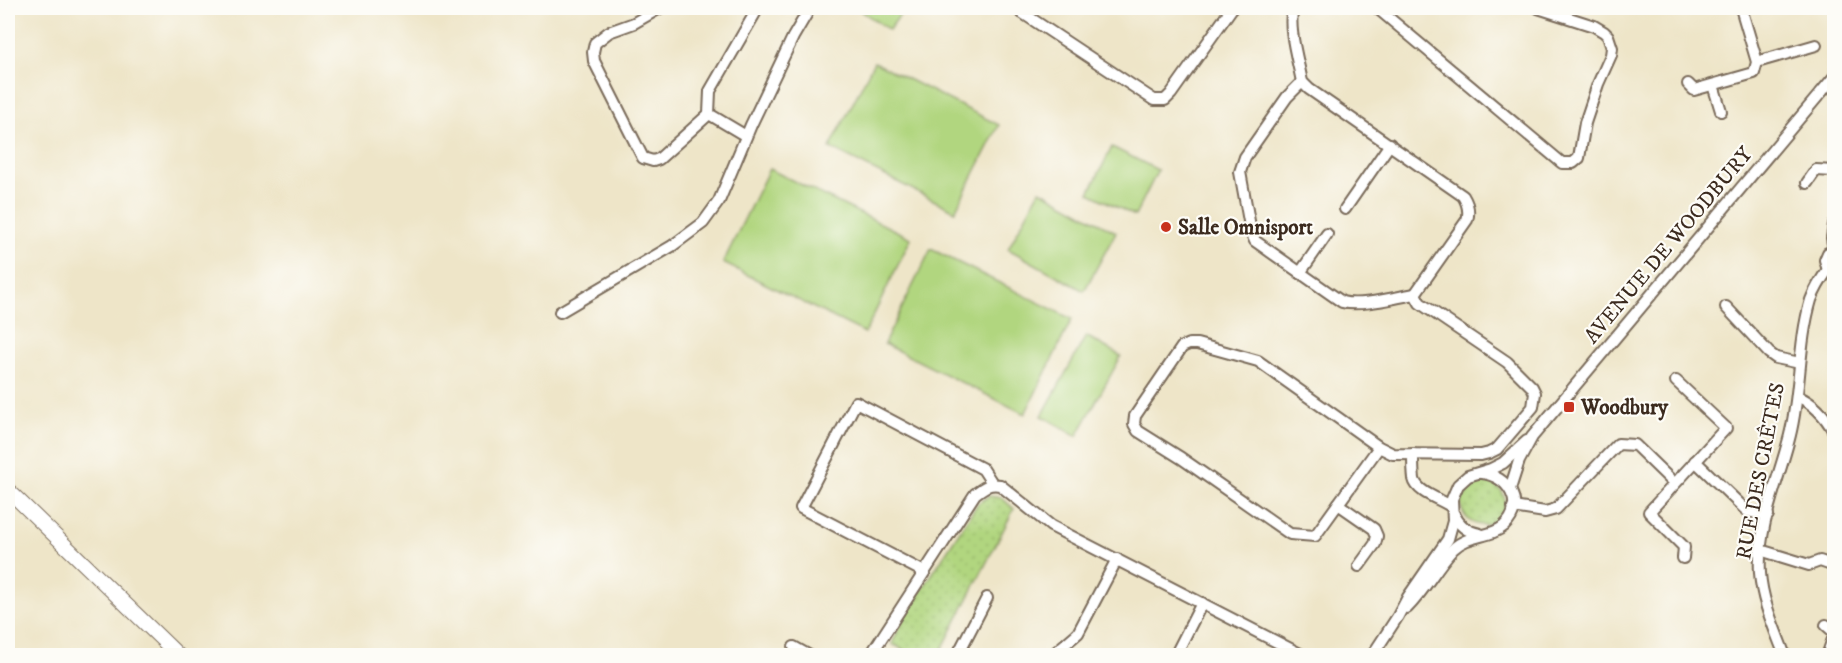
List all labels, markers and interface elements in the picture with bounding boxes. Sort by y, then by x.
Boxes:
street label: AVENUE DE WOODBURY [1579,141,1759,349]
place label: Salle Omnisport [1178,215,1313,241]
marker: Salle Omnisport [1159,220,1173,234]
street label: RUE DES CRÊTES [1730,380,1791,562]
place label: Woodbury [1580,395,1669,421]
marker: Woodbury [1562,400,1576,414]

